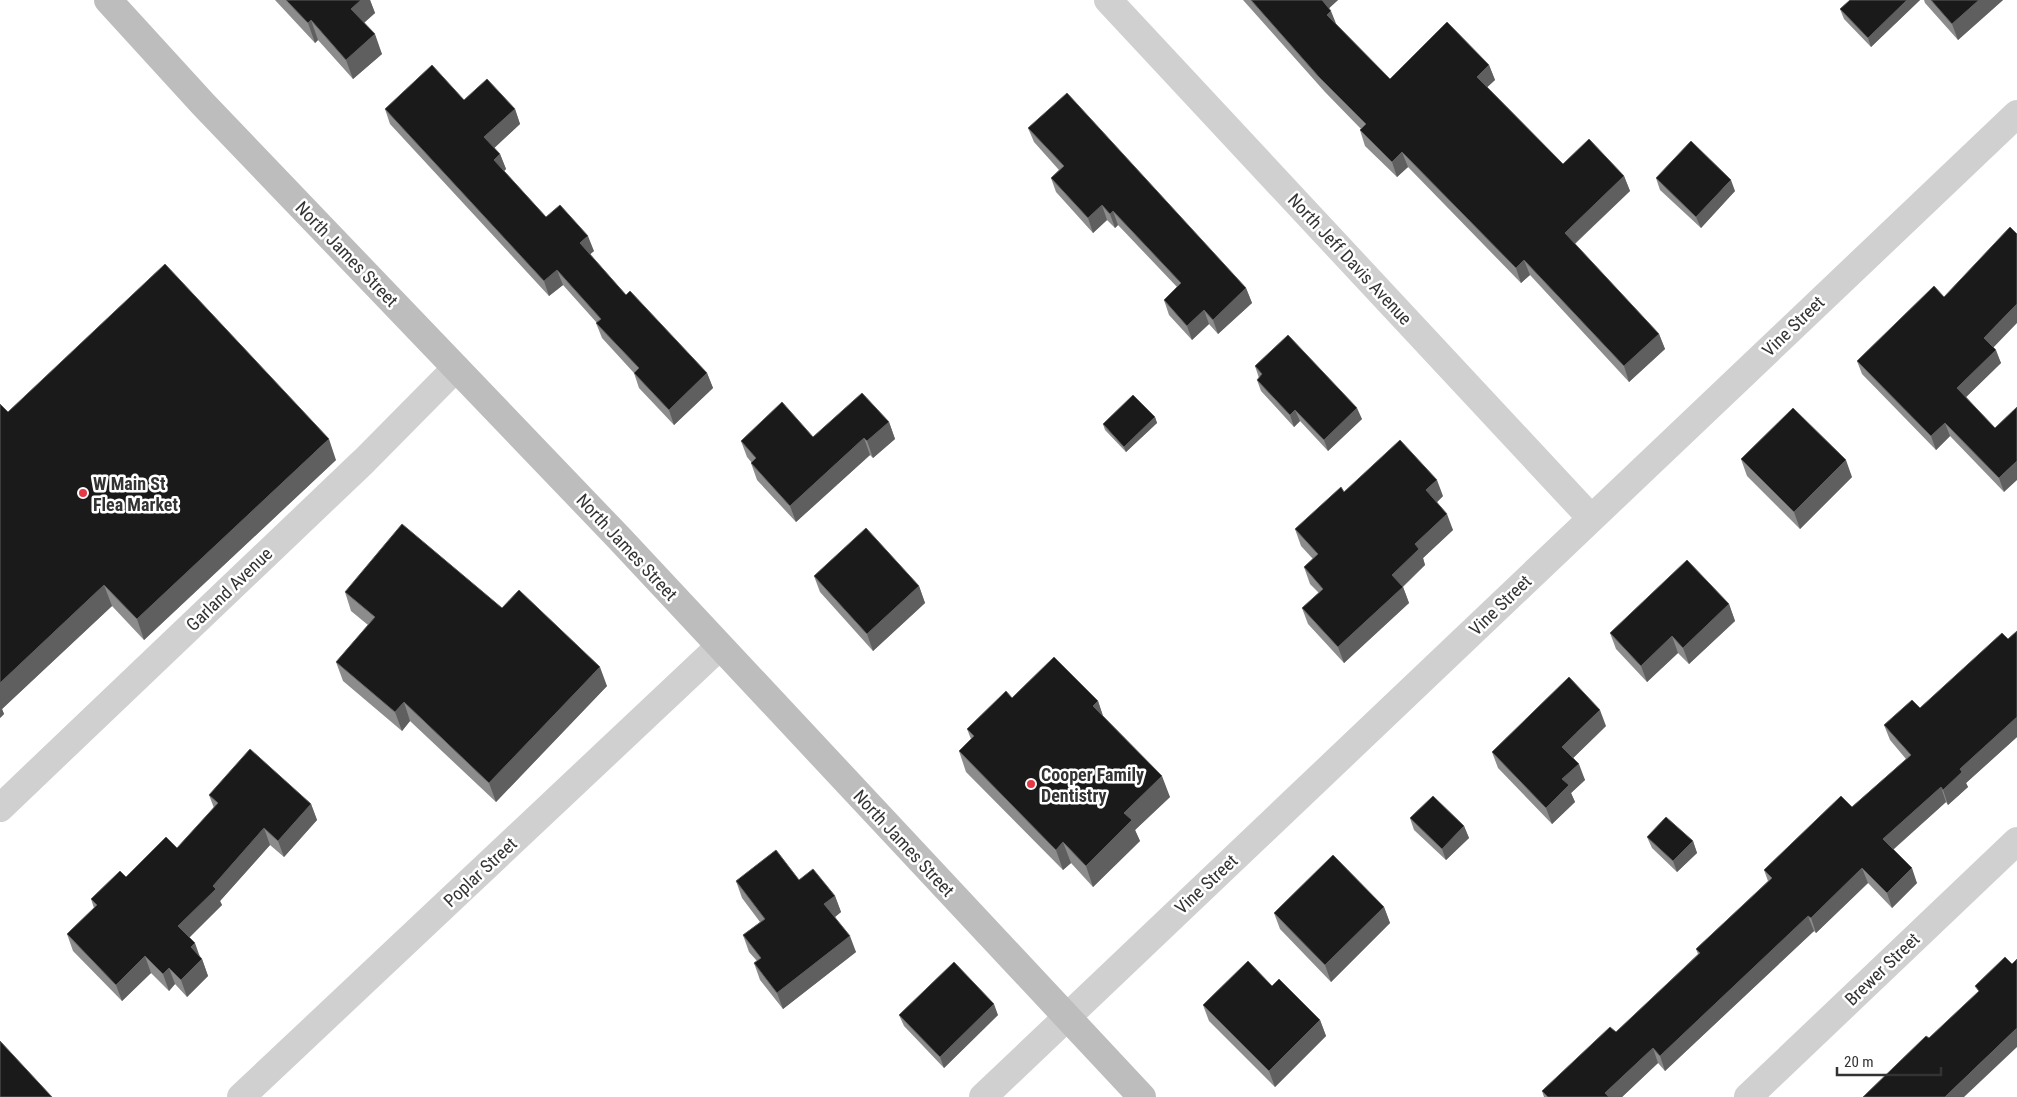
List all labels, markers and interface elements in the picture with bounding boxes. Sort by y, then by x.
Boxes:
street label: North Jeff Davis Avenue [1284,189,1416,329]
street label: North James Street [291,197,403,311]
street label: Vine Street [1758,291,1828,361]
place label: W Main St Flea Market [93,473,178,515]
marker: W Main St Flea Market [77,487,89,499]
street label: North James Street [572,489,682,605]
street label: Garland Avenue [182,543,276,635]
street label: Vine Street [1465,570,1535,640]
place label: Cooper Family Dentistry [1041,764,1144,806]
marker: Cooper Family Dentistry [1025,778,1037,790]
street label: North James Street [849,785,959,901]
street label: Poplar Street [439,833,521,911]
street label: Vine Street [1170,850,1242,918]
street label: Brewer Street [1840,928,1924,1010]
scale bar [1837,1044,1941,1076]
text: 20 m [1844,1053,1874,1071]

